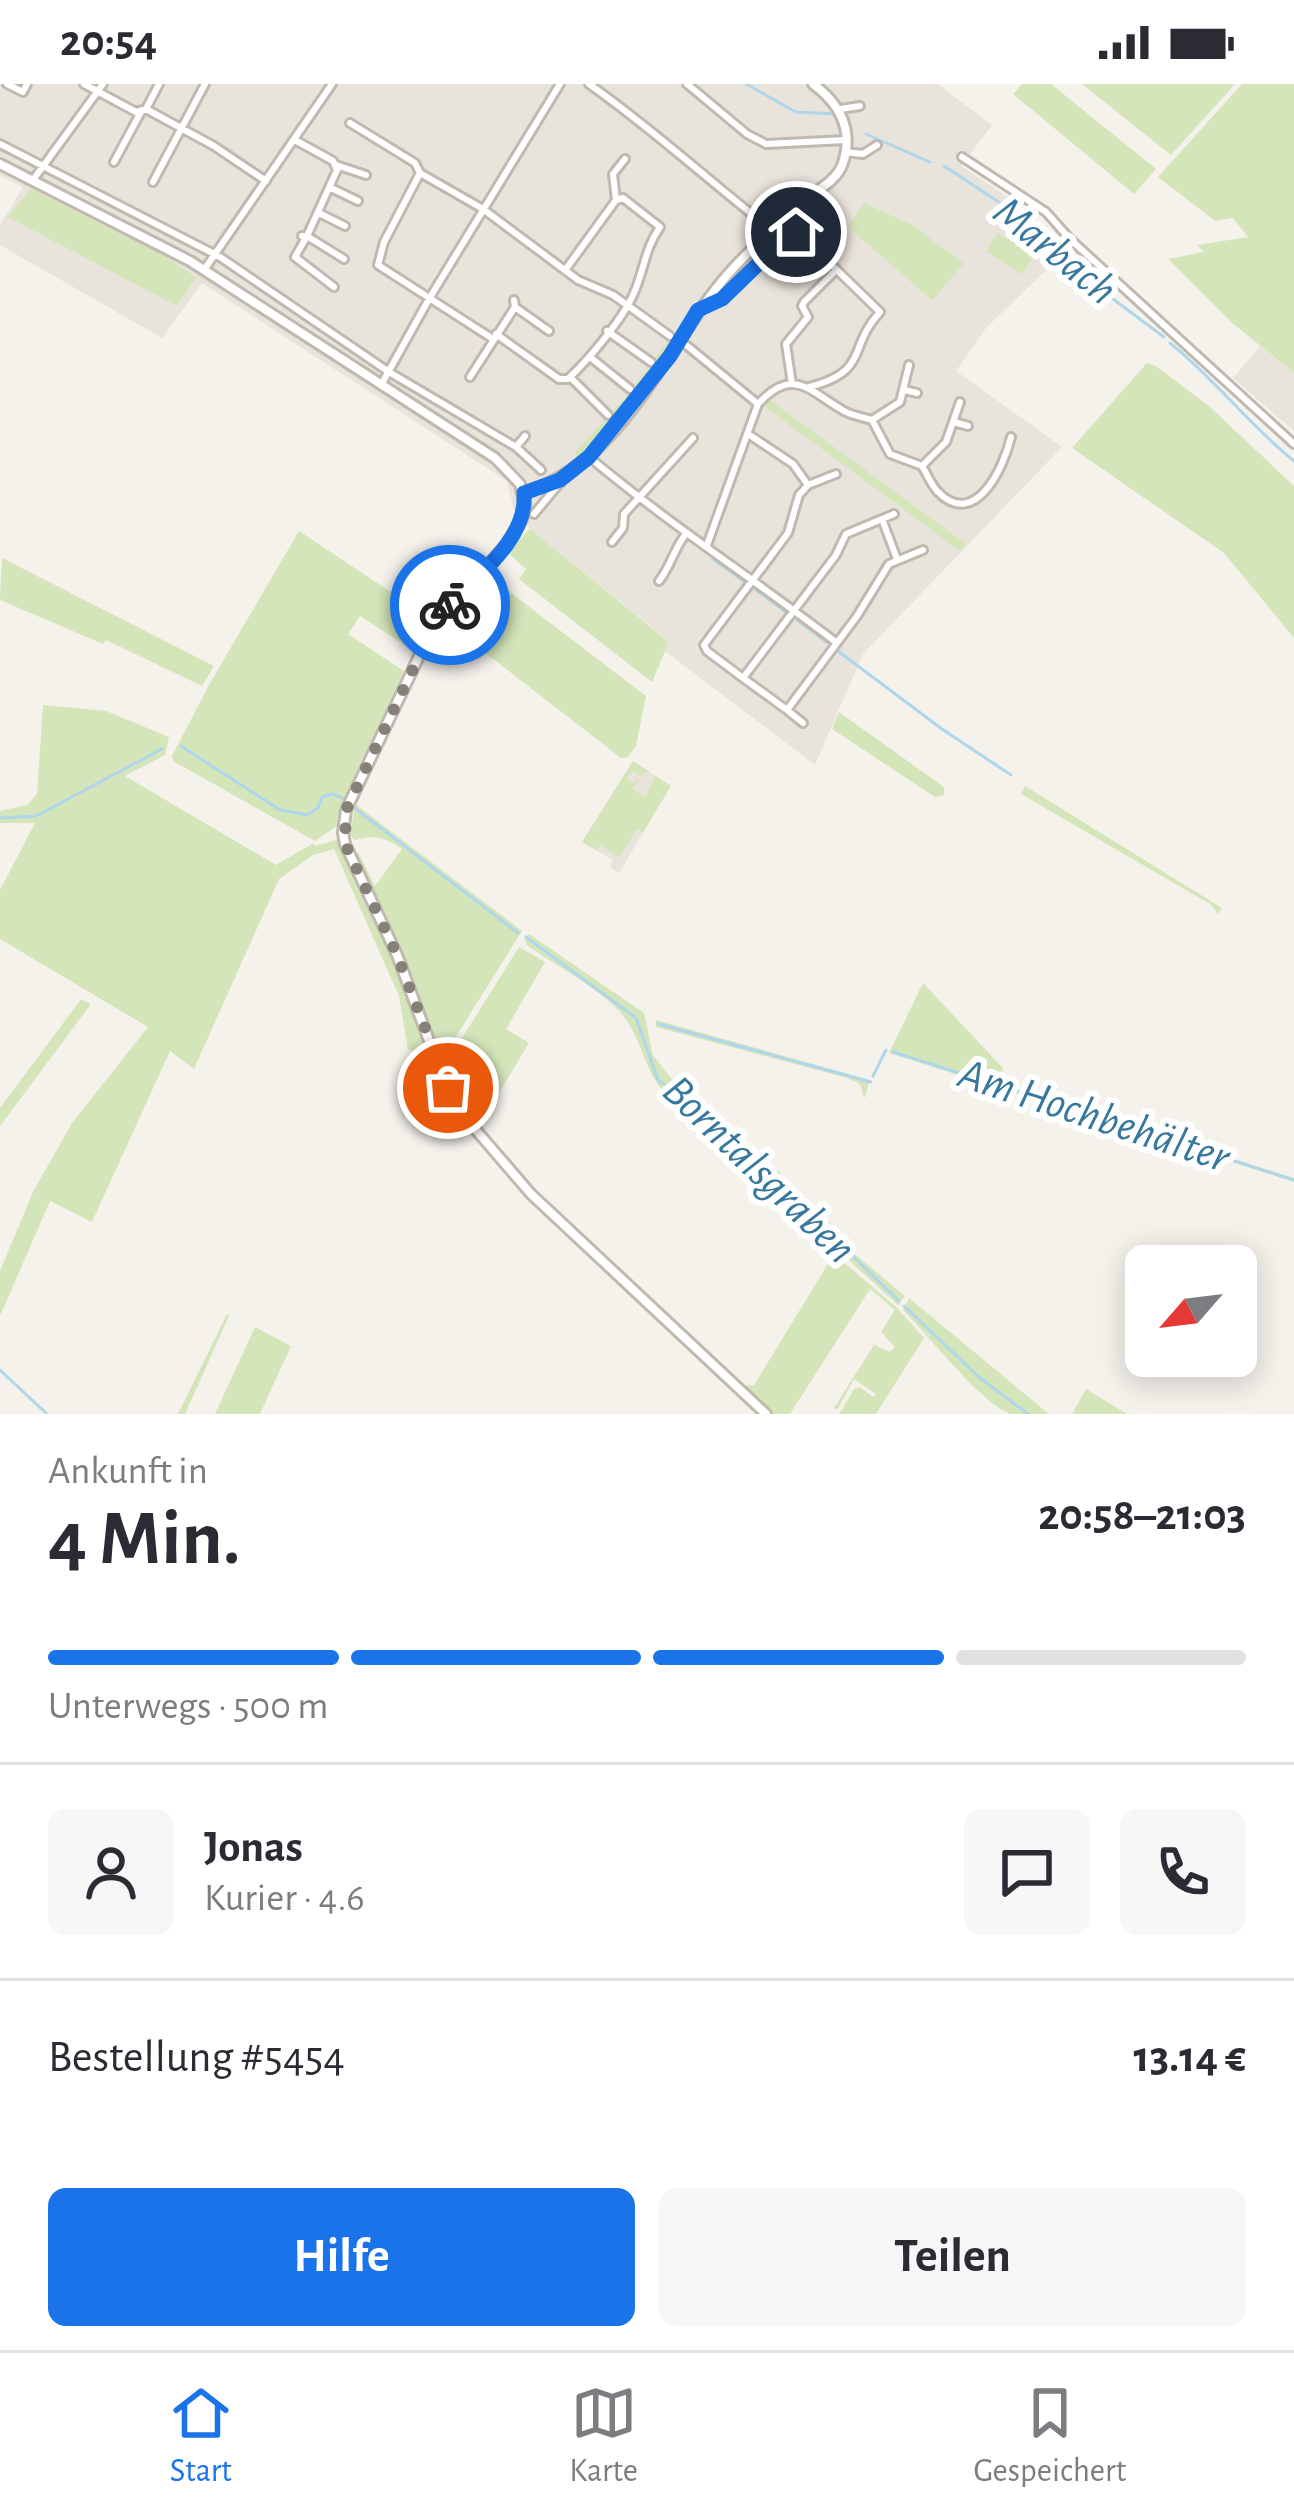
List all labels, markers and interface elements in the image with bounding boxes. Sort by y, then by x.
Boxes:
text: 20:54 [60,19,157,64]
pin [745,181,847,283]
water label: Marbach [985,188,1125,314]
icon: home [763,199,829,265]
courier [390,545,510,665]
icon: bike [417,572,483,638]
pin [397,1037,499,1139]
water label: Am Hochbehälter [952,1051,1236,1181]
icon: bag [415,1055,481,1121]
water label: Borntalsgraben [654,1068,864,1272]
north arrow [1125,1245,1257,1377]
map controls [1125,1245,1257,1377]
text: Ankunft in [48,1452,208,1491]
text: 20:58–21:03 [1038,1493,1246,1538]
text: 4 Min. [48,1501,241,1579]
text: Unterwegs · 500 m [48,1687,328,1726]
button: person [48,1809,174,1935]
button: chat [964,1809,1090,1935]
button: phone [1120,1809,1246,1935]
text: Jonas [204,1825,303,1870]
text: Kurier · 4.6 [204,1879,365,1918]
text: Bestellung #5454 [48,2035,345,2080]
text: 13.14 € [1133,2035,1246,2080]
button: Hilfe [48,2188,635,2326]
button: Teilen [659,2188,1246,2326]
tab: Start [168,2380,234,2492]
tab: Karte [569,2380,638,2492]
tab: Gespeichert [973,2380,1126,2492]

